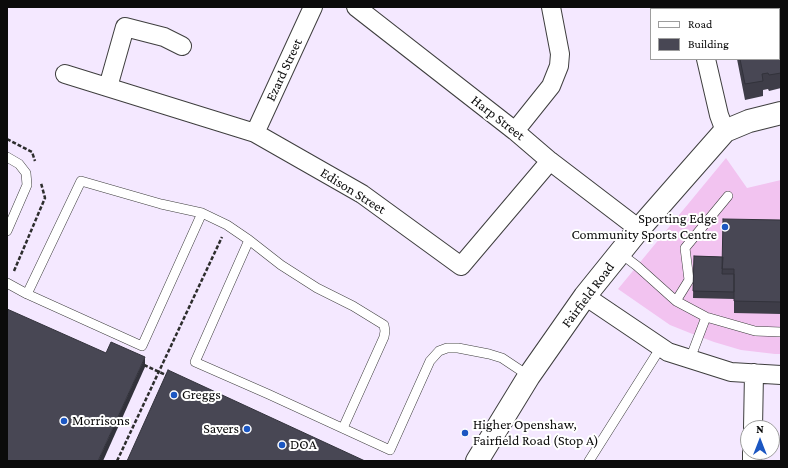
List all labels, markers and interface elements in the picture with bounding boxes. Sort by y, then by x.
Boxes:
legend [650,8,780,60]
text: Road [688,17,712,31]
street label: Ezard Street [262,36,306,104]
text: Building [688,37,729,51]
street label: Harp Street [468,92,528,144]
street label: Edison Street [317,164,389,218]
place label: Sporting Edge Community Sports Centre [571,211,717,244]
marker: Sporting Edge Community Sports Centre [720,222,730,232]
street label: Fairfield Road [558,259,618,331]
place label: Greggs [182,387,221,403]
marker: Greggs [169,390,179,400]
place label: Morrisons [72,413,130,429]
marker: Morrisons [59,416,69,426]
place label: Higher Openshaw, Fairfield Road (Stop A) [473,417,599,450]
north arrow [740,420,780,460]
place label: Savers [203,421,239,437]
text: N [756,423,764,435]
marker: Savers [242,424,252,434]
marker: Higher Openshaw, Fairfield Road (Stop A) [460,428,470,438]
place label: DOA [290,437,317,453]
marker: DOA [277,440,287,450]

